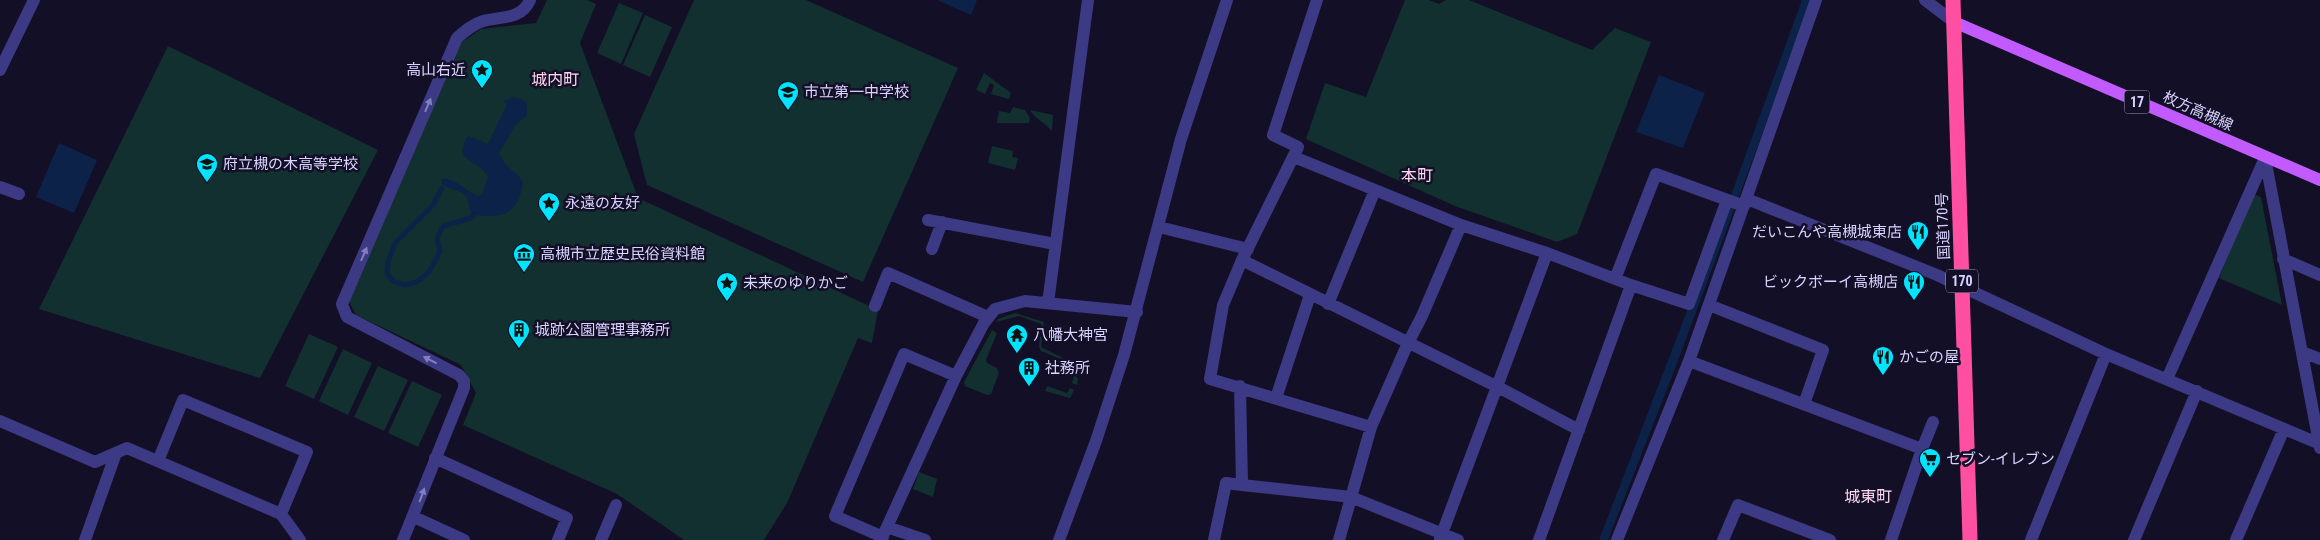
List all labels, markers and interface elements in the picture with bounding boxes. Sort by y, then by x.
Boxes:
place icon: 高山右近 [470,58,494,89]
place label: 高山右近 [406,61,466,79]
district label: 城内町 [531,70,579,89]
school or university icon: 市立第一中学校 [776,80,800,111]
place label: 市立第一中学校 [804,83,909,101]
street label: 枚方高槻線 [2160,88,2236,134]
road number: 17 [2124,90,2150,114]
one-way arrow [424,98,432,112]
school or university icon: 府立槻の木高等学校 [195,152,219,183]
place label: 府立槻の木高等学校 [223,155,358,173]
district label: 本町 [1401,166,1433,185]
place icon: 永遠の友好 [537,191,561,222]
street label: 国道170号 [1933,192,1953,260]
place label: 永遠の友好 [565,194,640,212]
restaurant icon: だいこんや高槻城東店 [1906,220,1930,251]
place label: だいこんや高槻城東店 [1752,223,1902,241]
museum icon: 高槻市立歴史民俗資料館 [512,242,536,273]
place label: 高槻市立歴史民俗資料館 [540,245,705,263]
one-way arrow [360,247,368,261]
restaurant icon: ビックボーイ高槻店 [1902,270,1926,301]
road number: 170 [1946,270,1978,292]
place icon: 未来のゆりかご [715,271,739,302]
place label: ビックボーイ高槻店 [1763,273,1898,291]
place label: 未来のゆりかご [743,274,848,292]
building icon: 城跡公園管理事務所 [507,318,531,349]
place label: 城跡公園管理事務所 [535,321,670,339]
temple icon: 八幡大神宮 [1005,323,1029,354]
place label: 八幡大神宮 [1033,326,1108,344]
restaurant icon: かごの屋 [1871,345,1895,376]
place label: かごの屋 [1899,348,1959,366]
one-way arrow [423,356,437,364]
building icon: 社務所 [1017,356,1041,387]
place label: 社務所 [1045,359,1090,377]
supermarket icon: セブン-イレブン [1918,447,1942,478]
place label: セブン-イレブン [1946,450,2055,468]
one-way arrow [418,487,426,502]
district label: 城東町 [1844,487,1892,506]

